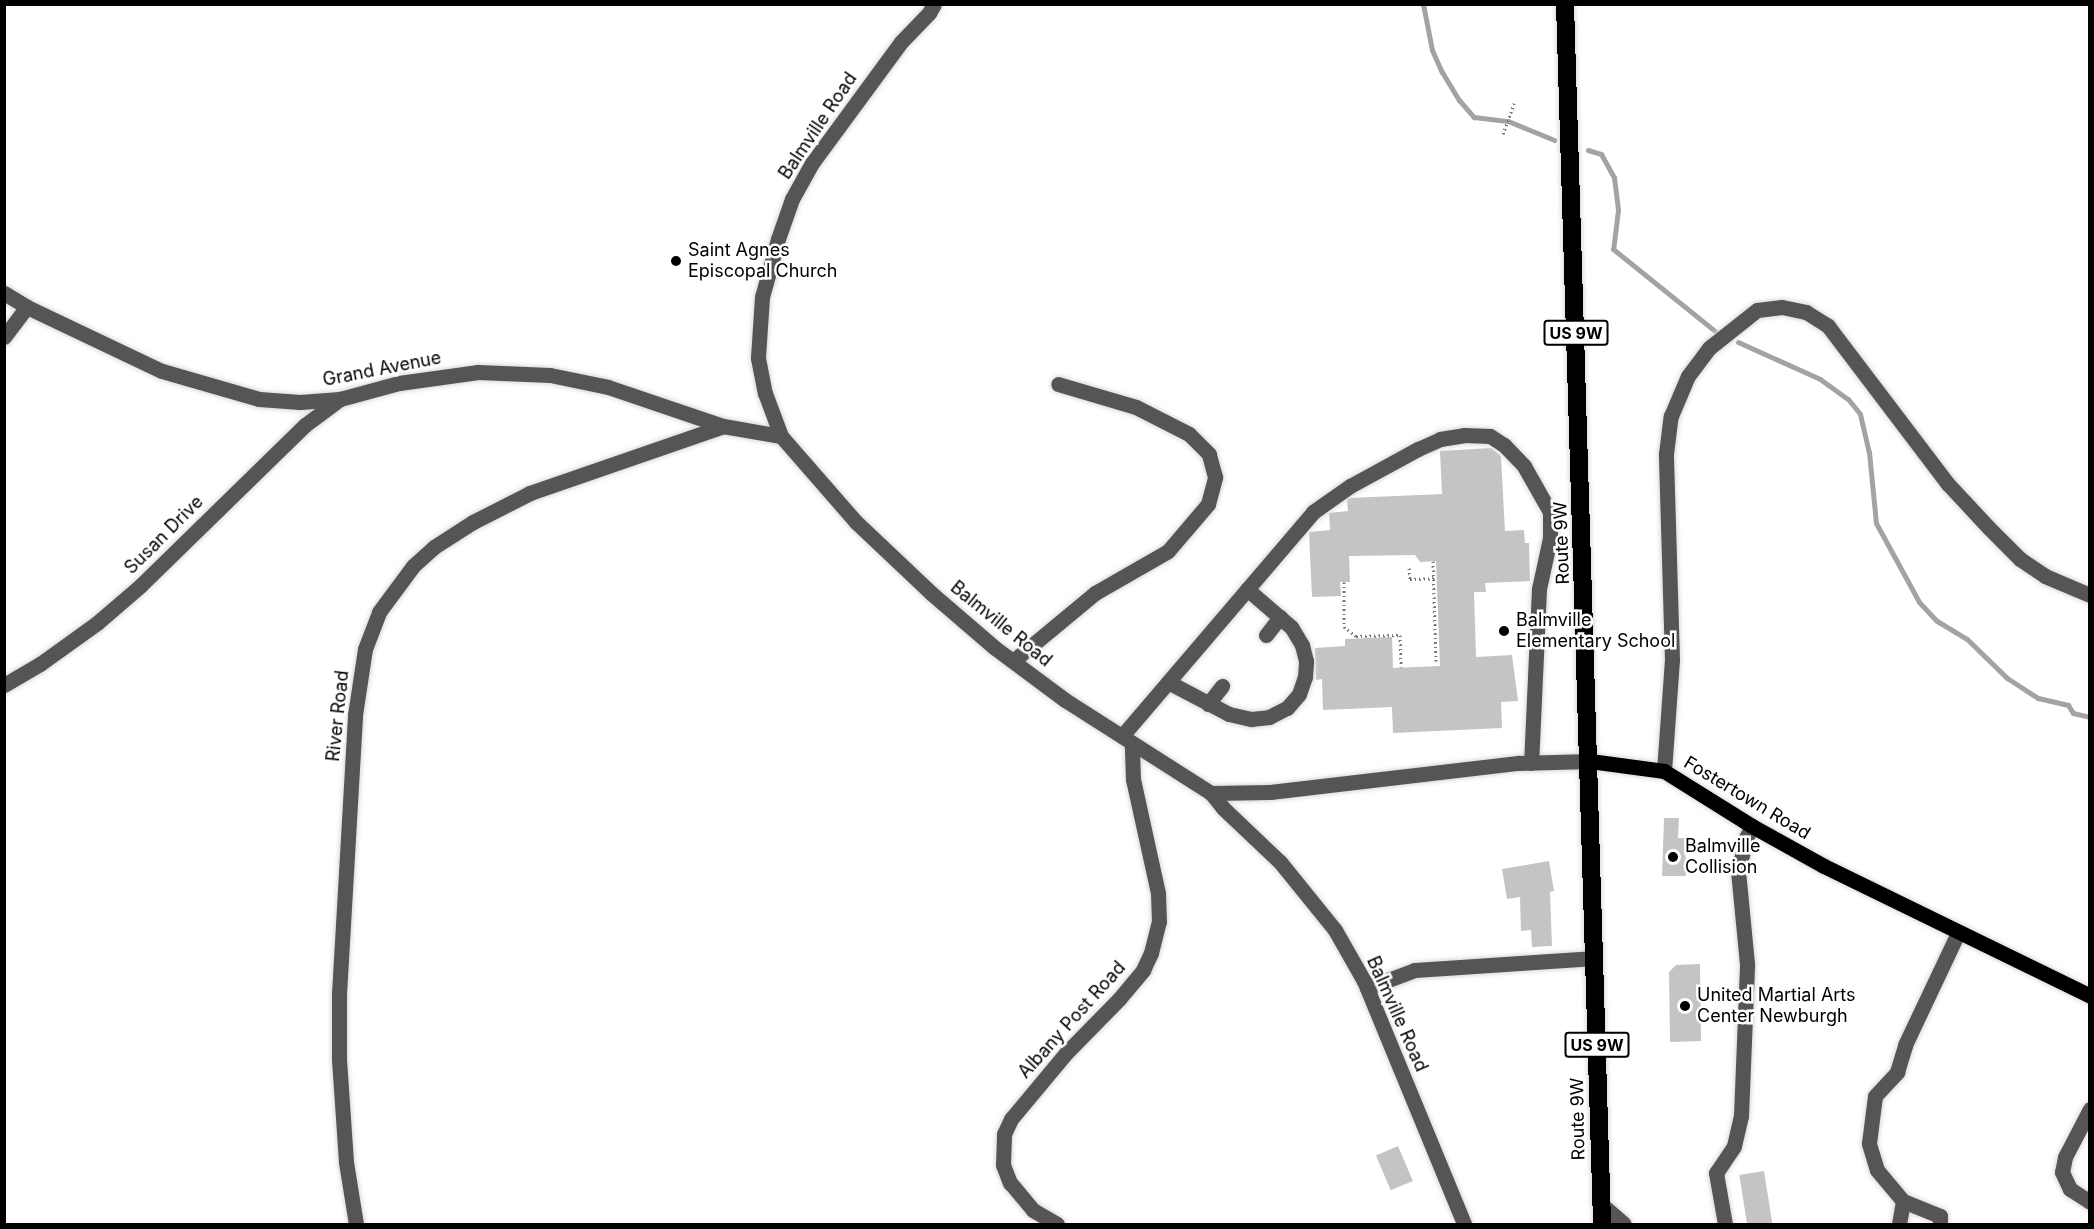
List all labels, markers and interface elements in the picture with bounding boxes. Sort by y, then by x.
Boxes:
street label: Balmville Road [774,69,862,183]
place label: Saint Agnes Episcopal Church [688,240,837,282]
marker: Saint Agnes Episcopal Church [669,254,683,268]
road number: US 9W [1543,320,1609,346]
street label: Grand Avenue [321,347,443,391]
street label: Susan Drive [120,491,208,579]
street label: Route 9W [1550,501,1574,585]
street label: Balmville Road [946,577,1056,671]
place label: Balmville Elementary School [1516,610,1675,652]
marker: Balmville Elementary School [1497,624,1511,638]
street label: River Road [322,669,354,763]
street label: Fostertown Road [1680,752,1814,844]
place label: Balmville Collision [1685,836,1760,878]
marker: Balmville Collision [1666,850,1680,864]
street label: Balmville Road [1362,953,1432,1075]
street label: Albany Post Road [1014,957,1130,1083]
place label: United Martial Arts Center Newburgh [1697,985,1856,1028]
marker: United Martial Arts Center Newburgh [1678,999,1692,1013]
road number: US 9W [1564,1032,1630,1058]
street label: Route 9W [1566,1077,1590,1161]

